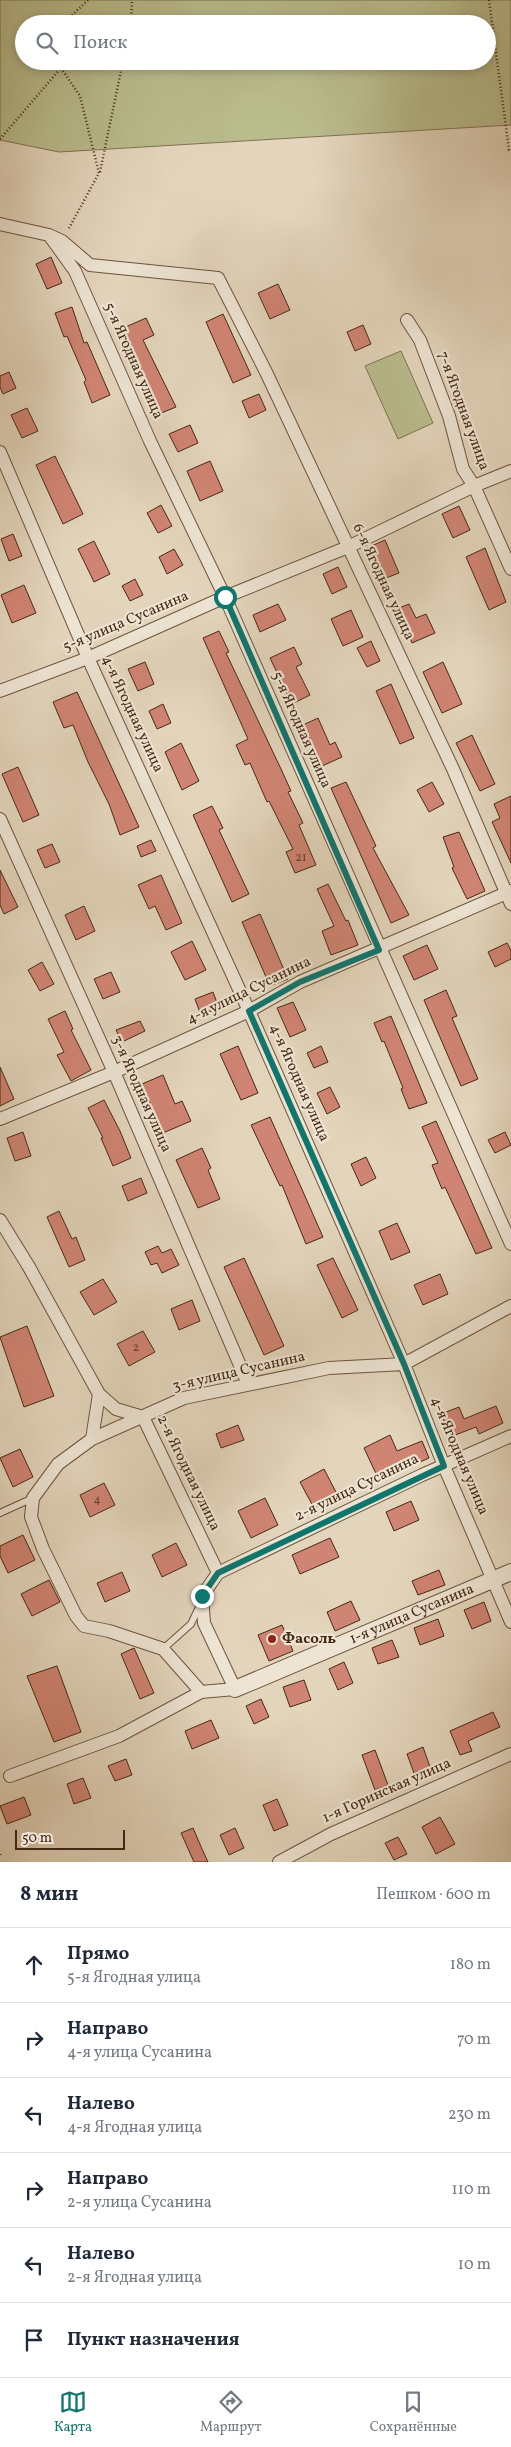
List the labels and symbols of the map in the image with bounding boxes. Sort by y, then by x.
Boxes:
street label: 5-я Ягодная улица [98,299,168,423]
street label: 7-я Ягодная улица [432,349,494,473]
street label: 6-я Ягодная улица [347,520,419,644]
street label: 5-я улица Сусанина [60,586,192,658]
route start [214,586,237,609]
street label: 4-я Ягодная улица [96,652,168,776]
street label: 5-я Ягодная улица [266,668,336,792]
house number: 21 [295,850,307,866]
street label: 4-я улица Сусанина [183,952,315,1030]
street label: 4-я Ягодная улица [264,1021,334,1145]
street label: 3-я Ягодная улица [106,1032,176,1156]
house number: 2 [133,1340,139,1356]
street label: 3-я улица Сусанина [171,1347,307,1397]
street label: 4-я Ягодная улица [425,1394,493,1518]
street label: 2-я Ягодная улица [151,1412,225,1534]
street label: 2-я улица Сусанина [291,1449,423,1527]
house number: 4 [93,1492,101,1508]
street label: 1-я улица Сусанина [346,1578,477,1650]
route end [191,1585,214,1608]
place label: Фасоль [282,1629,337,1650]
marker: Фасоль [266,1633,278,1645]
street label: 1-я Горинская улица [319,1753,455,1829]
scale bar [15,1827,125,1850]

